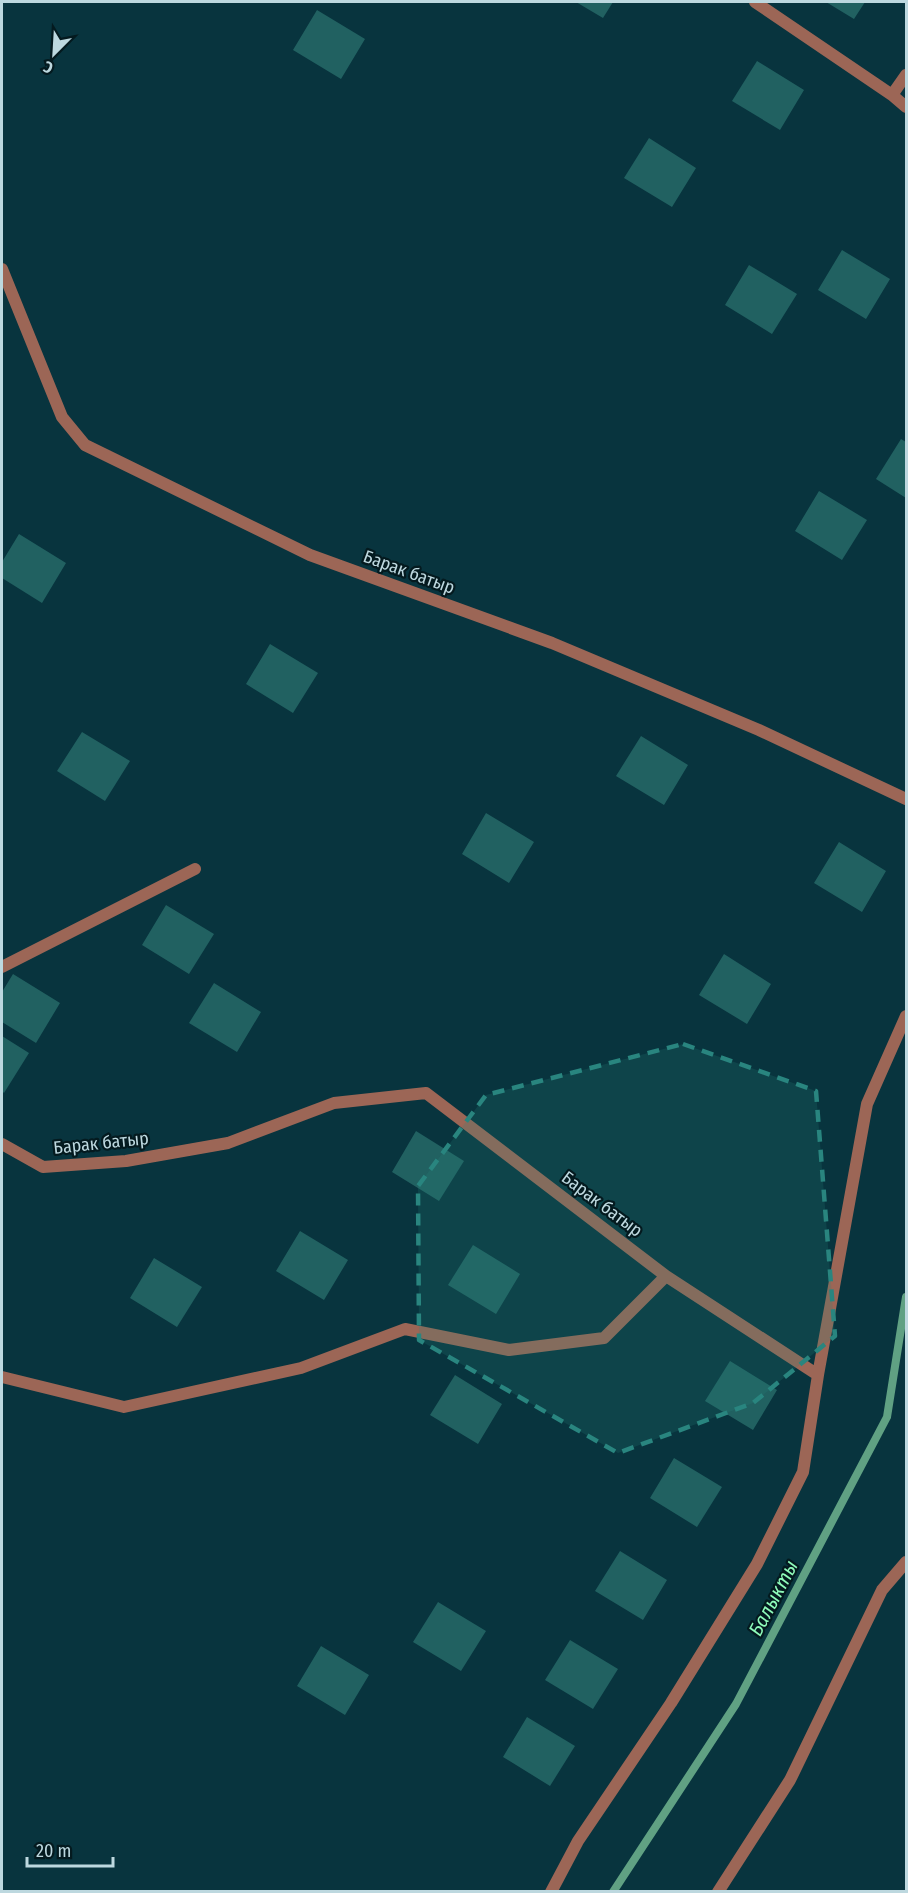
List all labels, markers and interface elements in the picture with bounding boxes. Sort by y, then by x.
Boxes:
north arrow [24,24,84,84]
text: С [40,57,56,78]
street label: Барак батыр [360,545,458,599]
street label: Барак батыр [52,1127,150,1159]
street label: Барак батыр [557,1166,647,1242]
water label: Балыкты [743,1556,803,1640]
scale bar [27,1830,112,1868]
text: 20 m [36,1840,71,1862]

